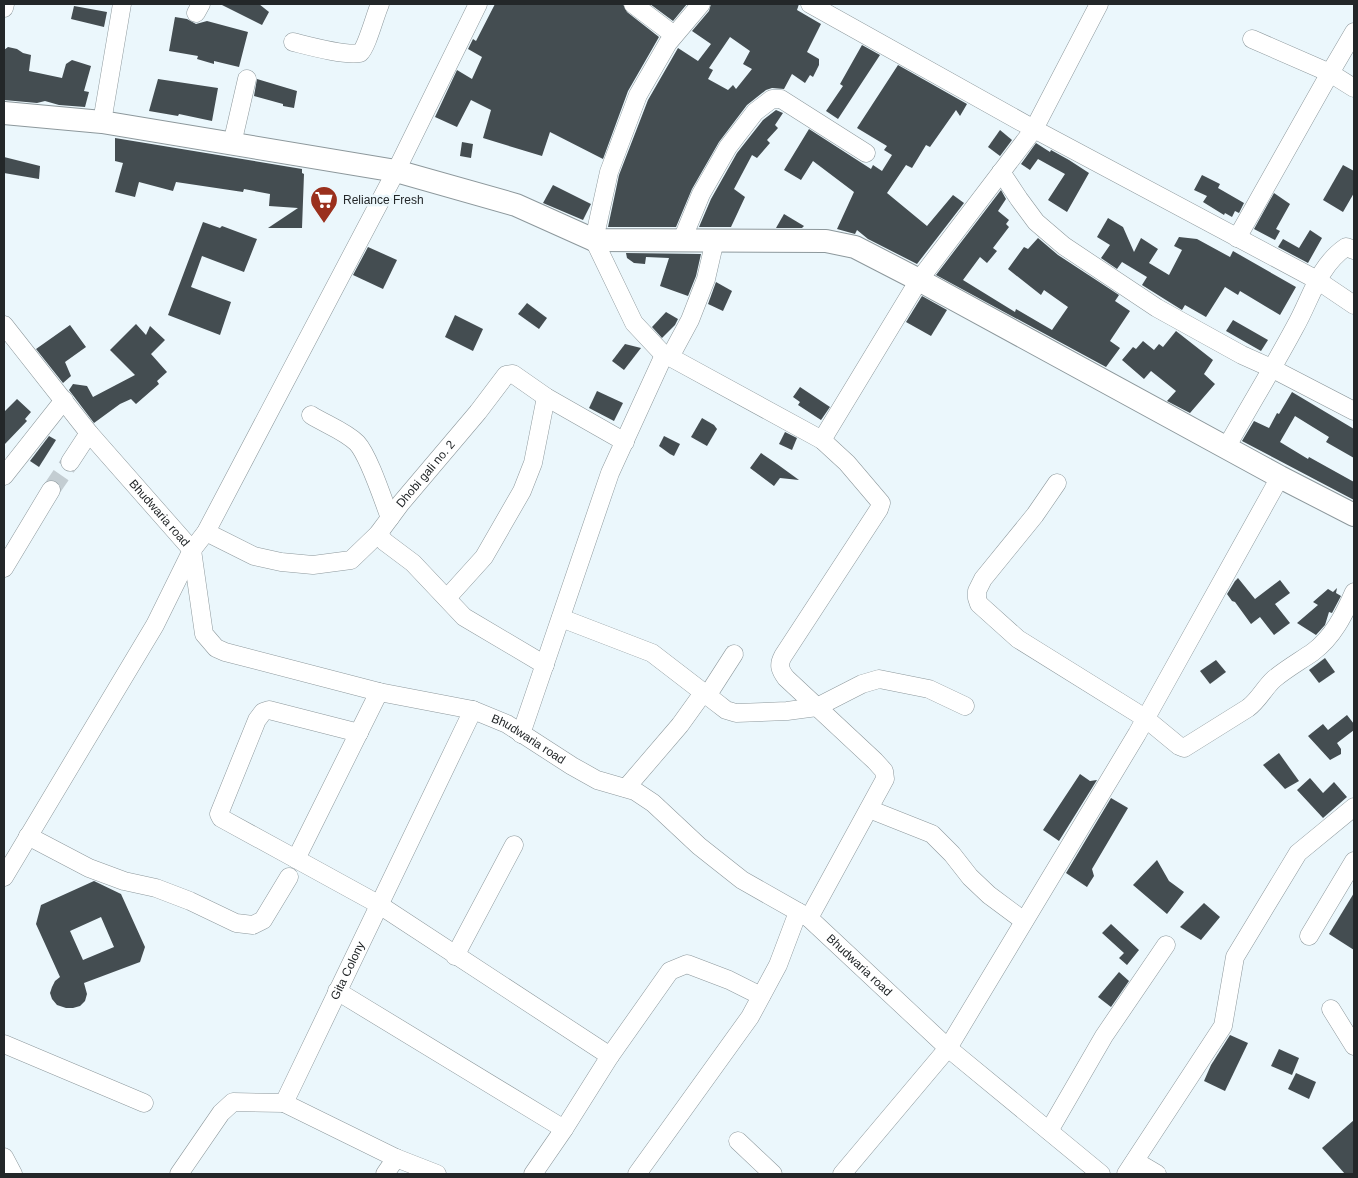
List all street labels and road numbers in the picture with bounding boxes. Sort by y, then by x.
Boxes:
street label: Dhobi gali no. 2 [393,437,458,510]
street label: Bhudwaria road [126,477,192,549]
street label: Bhudwaria road [489,711,568,767]
street label: Bhudwaria road [824,931,895,999]
street label: Gita Colony [328,939,368,1002]

